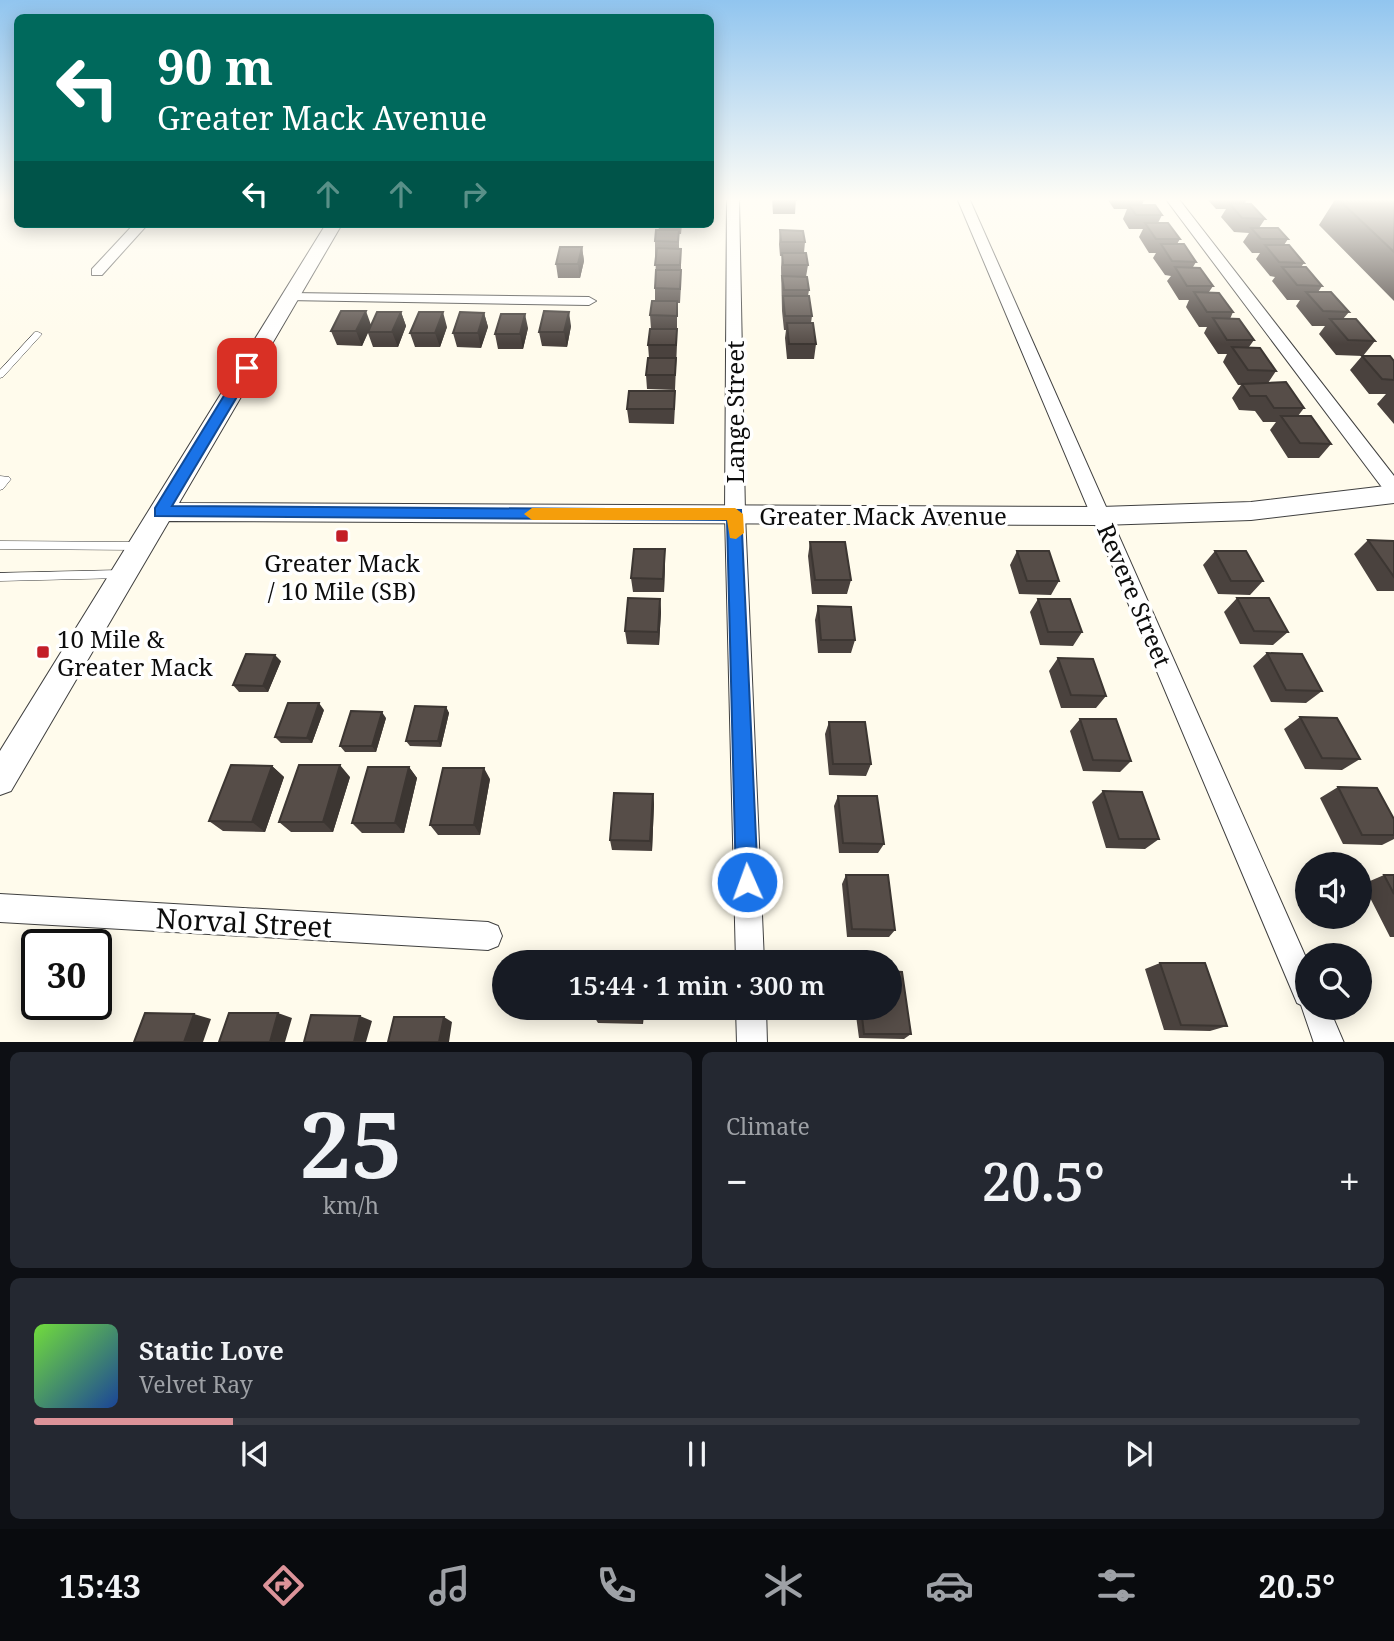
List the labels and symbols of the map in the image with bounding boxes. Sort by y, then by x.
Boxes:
pin [217,338,277,398]
street label: Lange Street [718,341,751,483]
street label: Greater Mack Avenue [759,499,1007,532]
street label: Revere Street [1090,518,1180,672]
marker: Greater Mack / 10 Mile (SB) [334,528,350,544]
place label: Greater Mack / 10 Mile (SB) [264,546,421,607]
place label: 10 Mile & Greater Mack [57,622,213,683]
marker: 10 Mile & Greater Mack [35,644,51,660]
position arrow [710,845,784,919]
street label: Norval Street [155,898,333,946]
speed limit sign: 30 [21,929,112,1020]

